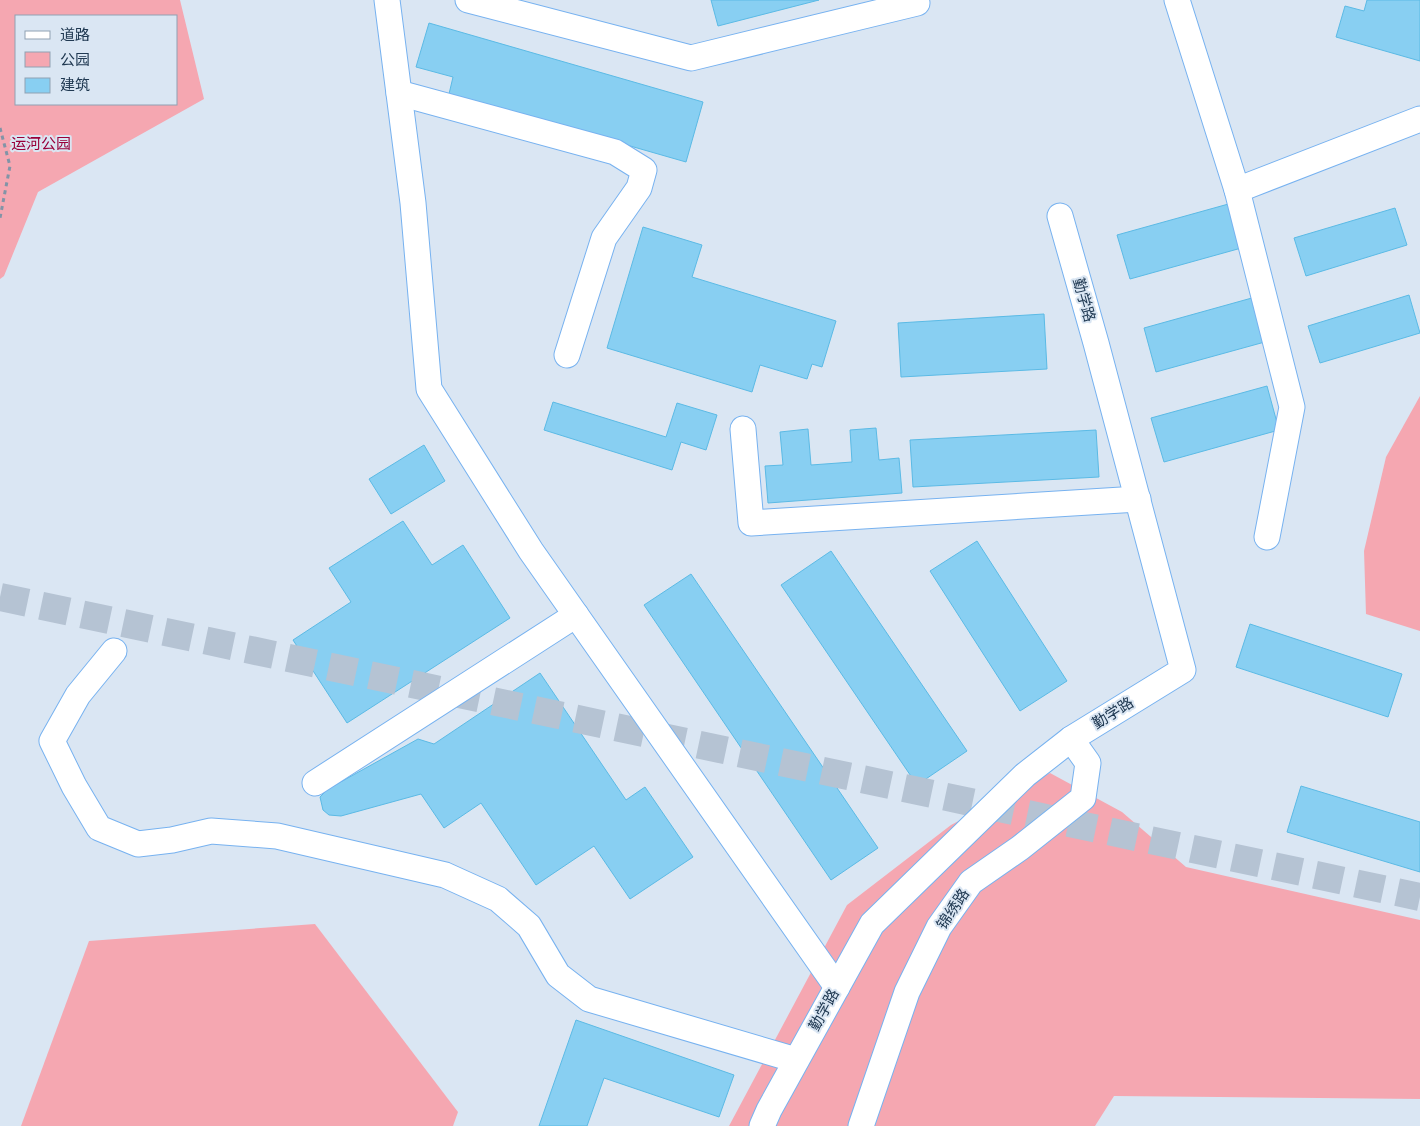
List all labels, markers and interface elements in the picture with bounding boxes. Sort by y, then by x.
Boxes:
legend [15,15,178,105]
text: 道路 [60,26,90,45]
text: 公园 [60,51,90,70]
text: 建筑 [60,76,90,95]
park label: 运河公园 [11,135,71,154]
street label: 勤学路 [1068,276,1099,324]
street label: 勤学路 [1089,693,1137,733]
street label: 锦绣路 [933,885,974,933]
street label: 勤学路 [805,986,844,1035]

